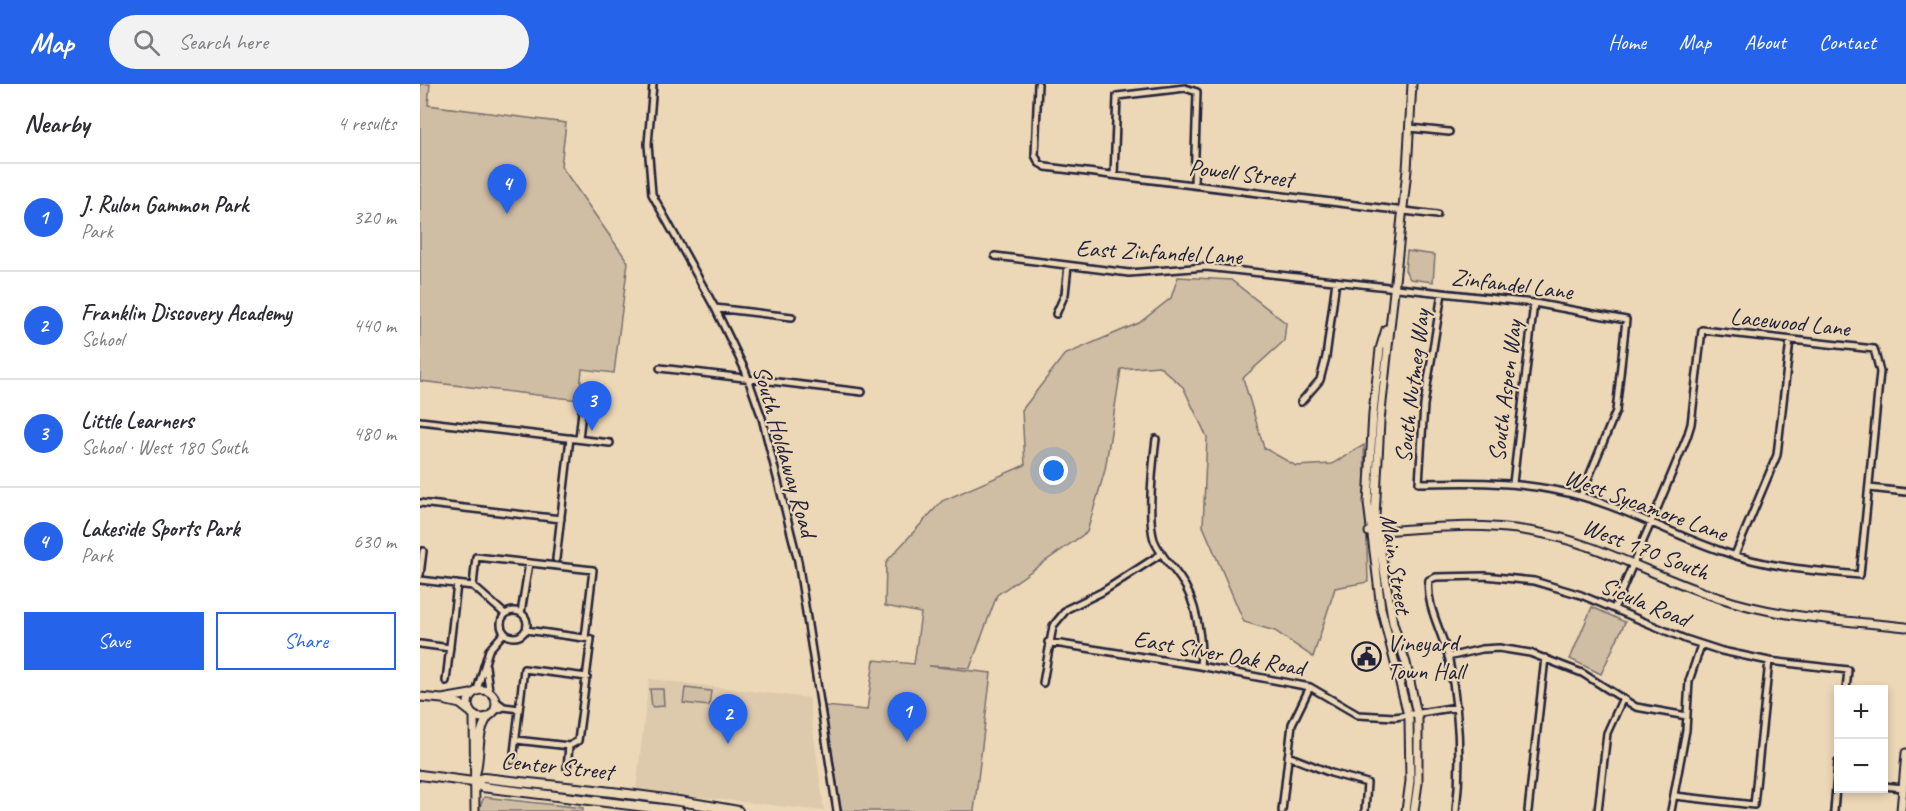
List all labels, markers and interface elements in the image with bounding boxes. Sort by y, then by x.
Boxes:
search box [109,15,529,69]
text: Map [30,25,73,60]
icon: search [130,26,163,59]
text: Search here [178,28,268,56]
text: Home [1608,29,1646,55]
text: Map [1679,29,1711,55]
text: About [1744,29,1786,55]
text: Contact [1819,29,1876,55]
text: Nearby [24,107,89,140]
text: 4 results [337,111,396,136]
street label: Powell Street [1187,152,1298,195]
pin: 4 [488,164,526,214]
text: J. Rulon Gammon Park [81,191,248,219]
text: 1 [39,205,48,230]
text: 320 m [353,205,396,230]
text: Park [81,219,113,244]
street label: East Zinfandel Lane [1075,233,1245,271]
street label: Zinfandel Lane [1450,262,1576,307]
text: Franklin Discovery Academy [81,299,292,327]
street label: Lacewood Lane [1729,301,1853,343]
street label: South Nutmeg Way [1388,306,1437,465]
text: 2 [39,313,48,338]
text: 440 m [353,313,396,338]
street label: South Aspen Way [1481,317,1529,463]
text: School [81,327,124,352]
street label: South Holdaway Road [746,362,825,543]
pin: 3 [572,382,612,431]
text: Little Learners [81,407,194,435]
text: 3 [39,421,48,446]
text: 480 m [353,421,396,446]
text: School · West 180 South [81,435,248,460]
your location [1039,456,1068,485]
street label: West Sycamore Lane [1561,462,1733,549]
street label: West 170 South [1578,511,1715,587]
street label: Main Street [1373,512,1419,618]
text: Lakeside Sports Park [81,515,239,543]
text: 4 [39,529,48,554]
text: 630 m [353,529,396,554]
text: Park [81,543,113,568]
street label: Sicula Road [1596,570,1697,636]
button: Save [24,612,204,670]
button: Share [216,612,396,670]
street label: East Silver Oak Road [1131,623,1310,683]
place label: Vineyard Town Hall [1387,628,1468,686]
public building icon: Vineyard Town Hall [1350,641,1382,673]
map controls [1834,685,1888,793]
button: + [1834,685,1888,739]
pin: 1 [888,692,926,742]
pin: 2 [708,694,748,744]
button: − [1834,739,1888,793]
street label: Center Street [500,745,617,787]

